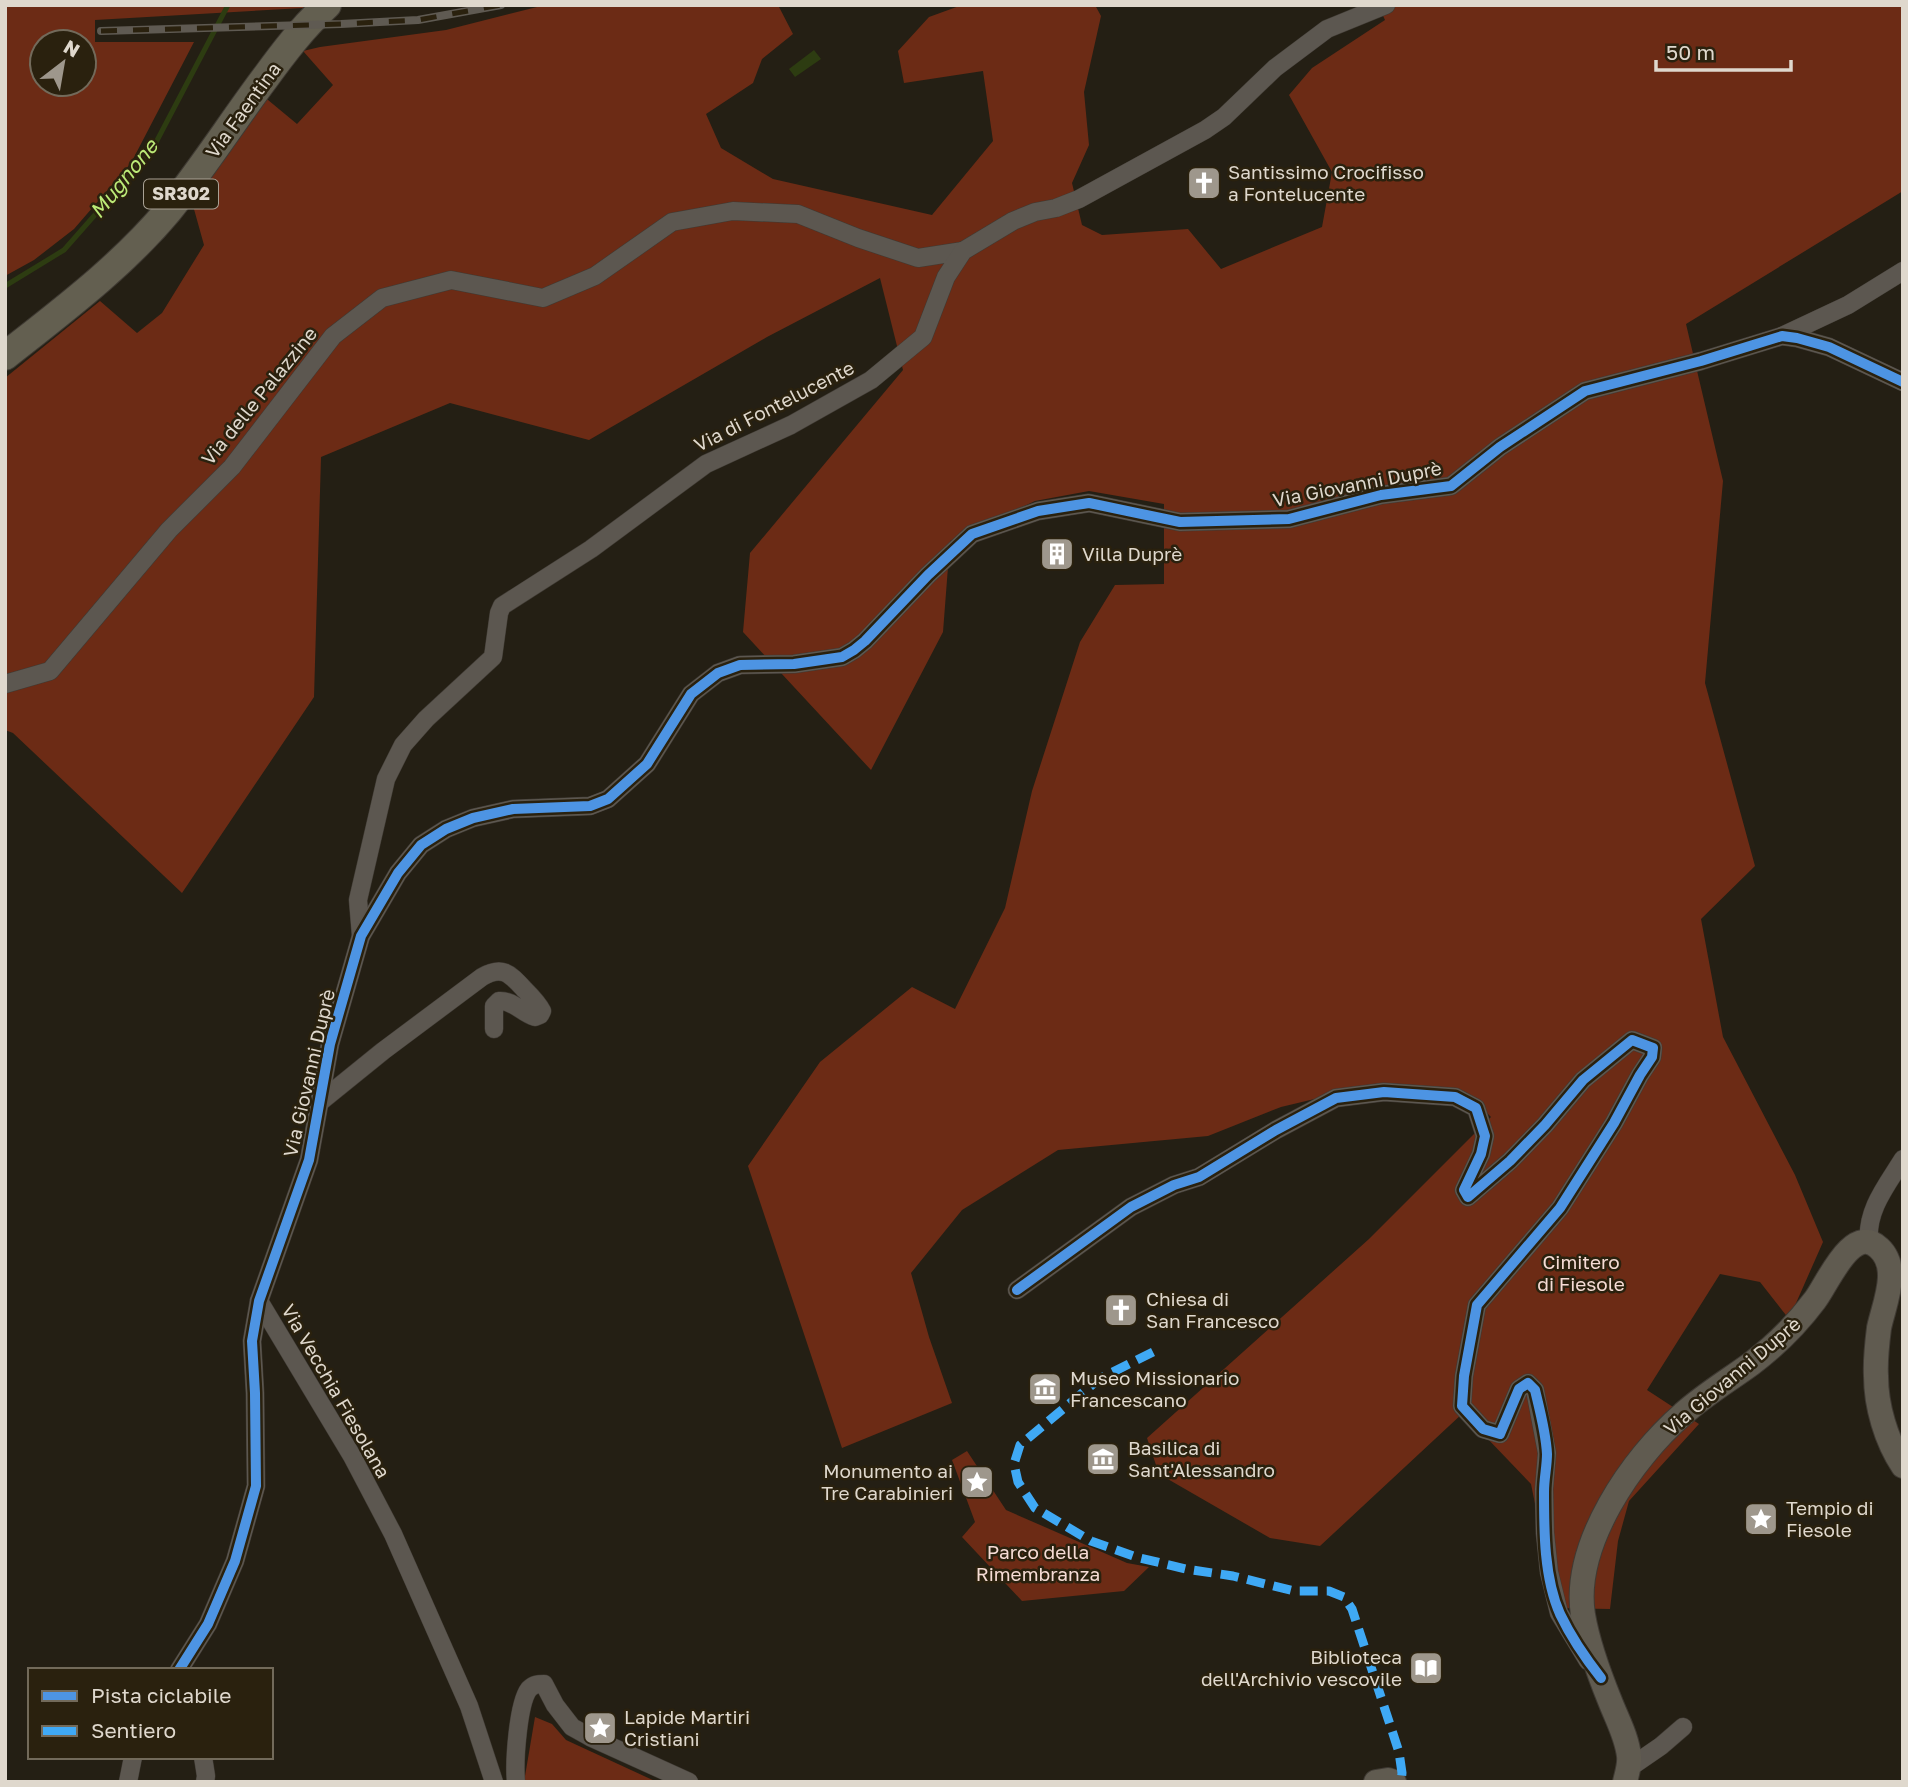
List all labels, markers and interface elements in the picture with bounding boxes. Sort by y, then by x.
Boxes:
north arrow [28,28,98,98]
scale bar [1656,28,1791,72]
text: N [60,34,84,62]
text: 50 m [1666,39,1715,65]
street label: Via Faentina [200,57,285,162]
water label: Mugnone [83,132,164,223]
place label: Santissimo Crocifisso a Fontelucente [1228,160,1424,205]
church icon: Santissimo Crocifisso a Fontelucente [1185,164,1223,202]
road number: SR302 [144,180,218,209]
street label: Via delle Palazzine [196,322,321,469]
street label: Via di Fontelucente [690,355,858,456]
street label: Via Giovanni Duprè [1271,456,1443,511]
building icon: Villa Duprè [1038,535,1076,573]
place label: Villa Duprè [1082,542,1182,565]
street label: Via Giovanni Duprè [278,987,339,1159]
park label: Cimitero di Fiesole [1537,1250,1625,1295]
place label: Chiesa di San Francesco [1146,1287,1279,1332]
church icon: Chiesa di San Francesco [1102,1291,1140,1329]
street label: Via Vecchia Fiesolana [277,1300,396,1482]
street label: Via Giovanni Duprè [1659,1312,1805,1440]
place label: Museo Missionario Francescano [1070,1366,1239,1411]
museum icon: Museo Missionario Francescano [1026,1370,1064,1408]
place label: Basilica di Sant'Alessandro [1128,1436,1275,1481]
museum icon: Basilica di Sant'Alessandro [1084,1440,1122,1478]
place label: Monumento ai Tre Carabinieri [821,1459,953,1504]
place icon: Monumento ai Tre Carabinieri [958,1463,996,1501]
place label: Tempio di Fiesole [1786,1496,1874,1541]
place icon: Tempio di Fiesole [1742,1500,1780,1538]
park label: Parco della Rimembranza [976,1540,1100,1585]
place label: Biblioteca dell'Archivio vescovile [1201,1645,1402,1690]
library icon: Biblioteca dell'Archivio vescovile [1407,1649,1445,1687]
legend [28,1668,273,1759]
text: Pista ciclabile [91,1682,231,1708]
place label: Lapide Martiri Cristiani [624,1705,750,1750]
place icon: Lapide Martiri Cristiani [581,1709,619,1747]
text: Sentiero [91,1717,176,1743]

